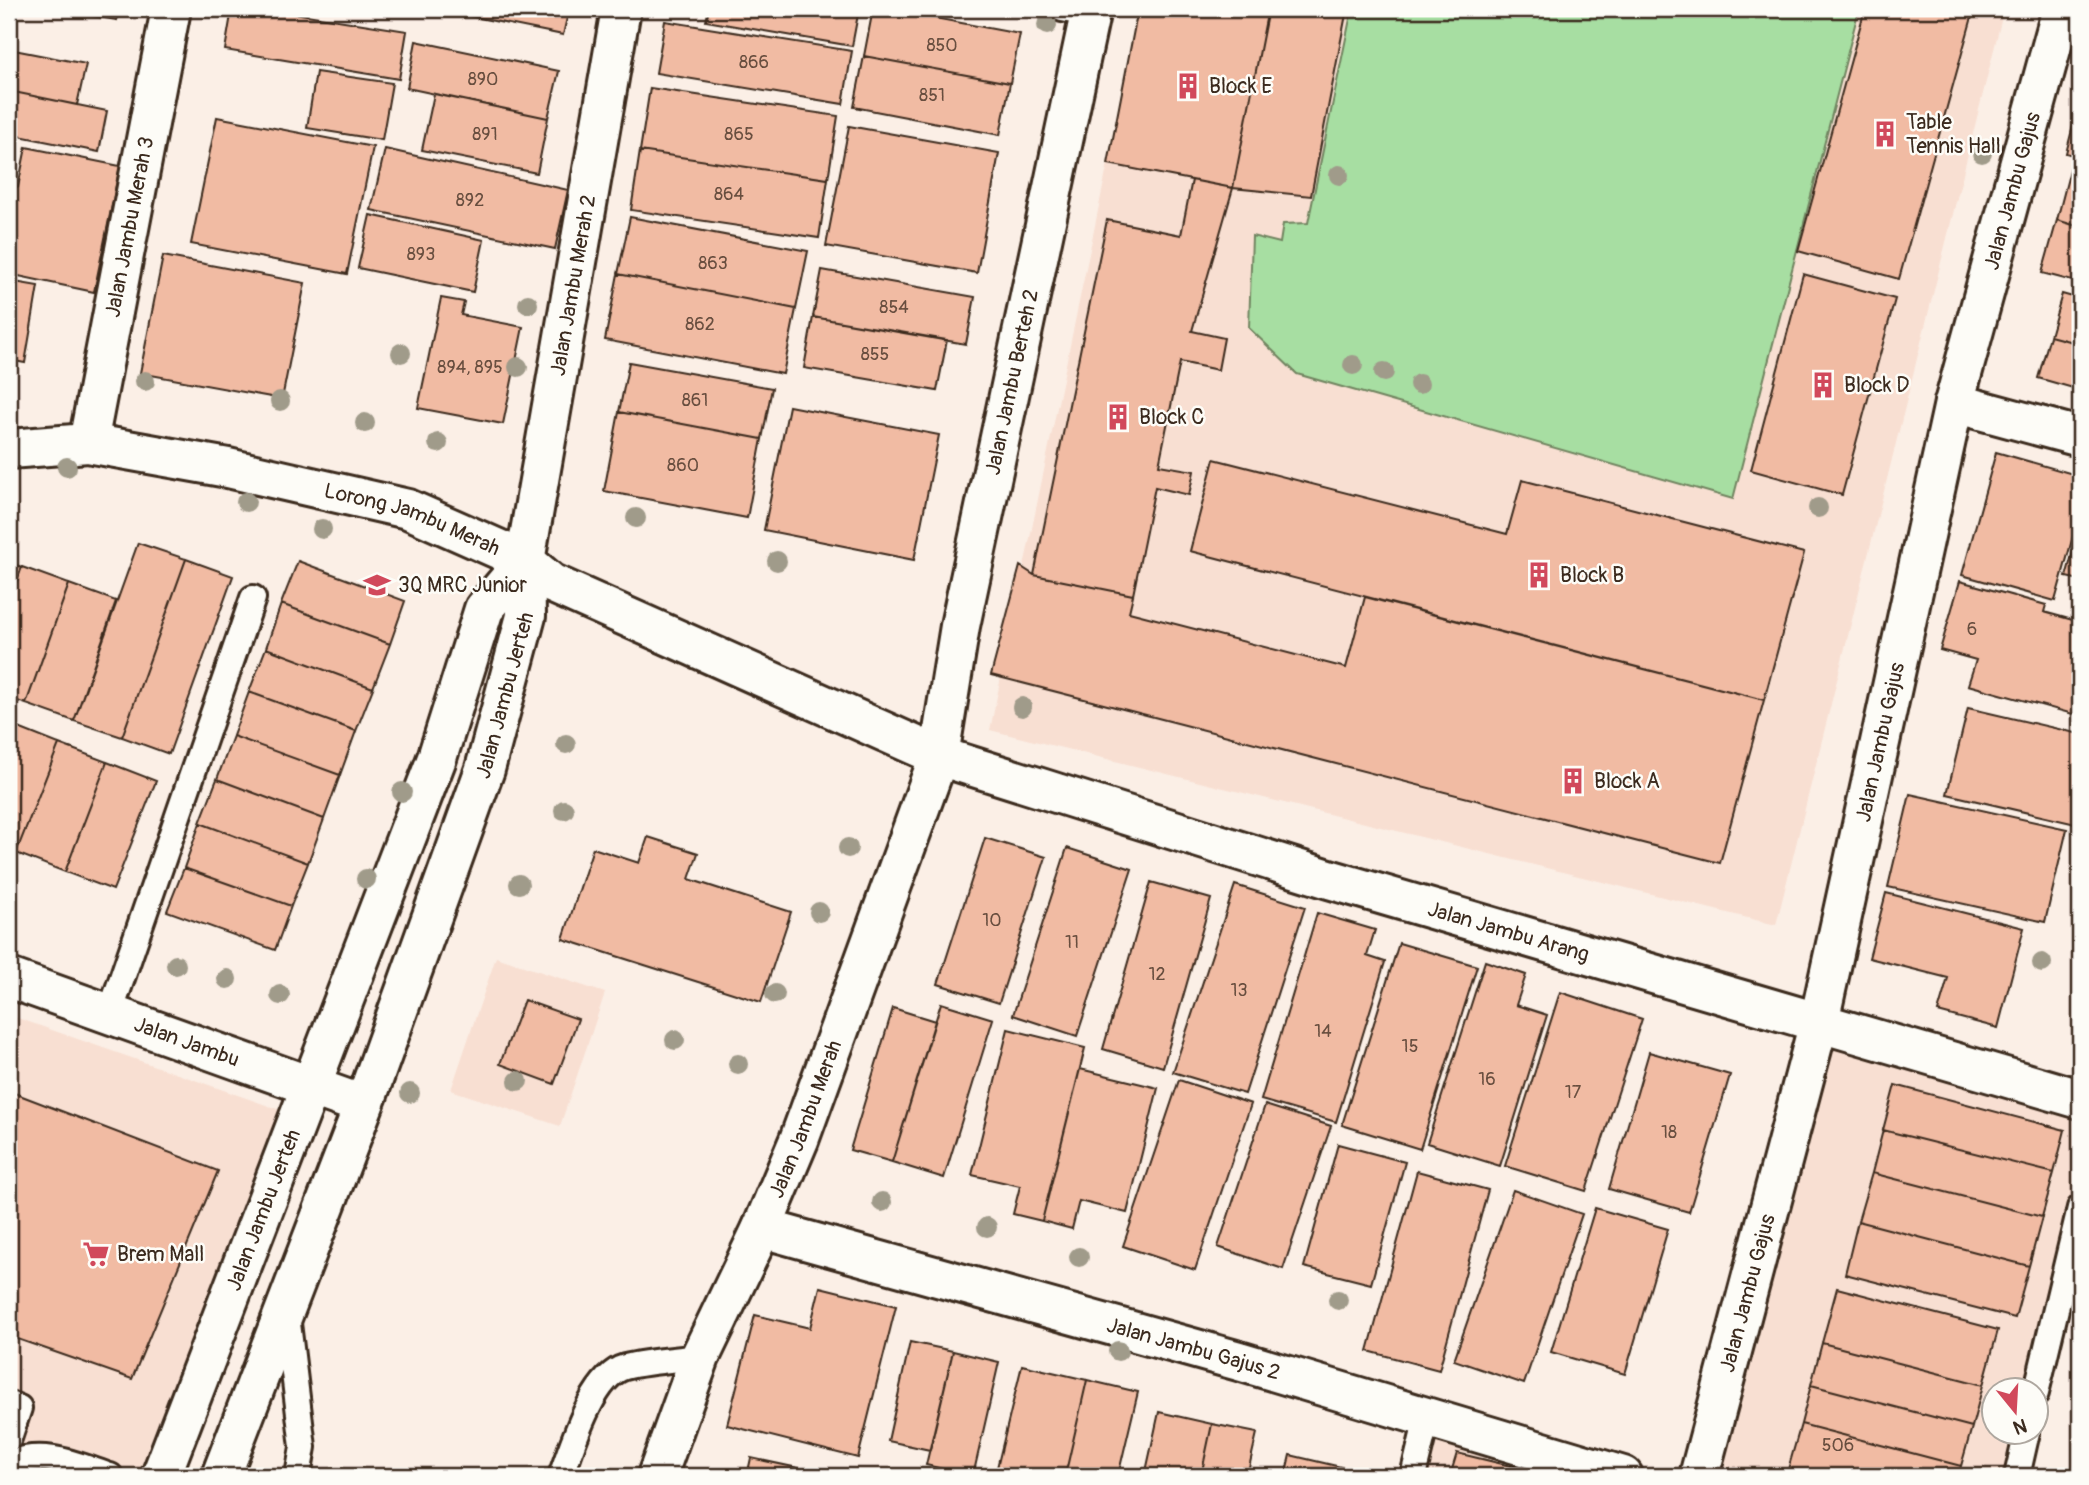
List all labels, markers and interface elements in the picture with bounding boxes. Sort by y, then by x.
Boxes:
house number: 850 [926,34,958,57]
house number: 866 [739,51,769,74]
house number: 890 [468,68,498,91]
building icon: Block E [1173,71,1203,101]
place label: Block E [1209,73,1272,100]
house number: 851 [919,84,945,107]
place label: Table Tennis Hall [1906,109,2001,160]
street label: Jalan Jambu Gajus [1978,109,2047,273]
building icon: Table Tennis Hall [1870,119,1900,149]
house number: 891 [472,123,498,146]
house number: 865 [724,123,754,146]
street label: Jalan Jambu Merah 3 [99,134,160,320]
house number: 864 [714,183,745,206]
house number: 892 [456,189,484,212]
street label: Jalan Jambu Merah 2 [544,193,602,378]
house number: 893 [407,243,435,266]
house number: 863 [698,252,728,275]
street label: Jalan Jambu Berteh 2 [979,287,1045,477]
house number: 854 [879,296,909,319]
house number: 862 [685,313,715,336]
house number: 855 [861,343,889,366]
house number: 894, 895 [437,356,503,379]
building icon: Block D [1808,370,1838,400]
place label: Block D [1844,372,1909,399]
house number: 861 [682,389,708,412]
building icon: Block C [1103,402,1133,432]
place label: Block C [1139,404,1204,431]
house number: 860 [667,454,699,477]
street label: Lorong Jambu Merah [322,477,504,562]
building icon: Block B [1524,560,1554,590]
place label: Block B [1560,562,1624,589]
school or university icon: 3Q MRC Junior [362,570,392,600]
place label: 3Q MRC Junior [398,572,527,599]
street label: Jalan Jambu Jerteh [470,609,540,782]
house number: 6 [1967,618,1977,641]
street label: Jalan Jambu Gajus [1850,659,1911,825]
building icon: Block A [1558,766,1588,796]
place label: Block A [1594,768,1660,795]
street label: Jalan Jambu Arang [1424,896,1592,969]
house number: 10 [982,909,1002,932]
house number: 11 [1065,931,1079,954]
house number: 12 [1148,963,1166,986]
house number: 13 [1230,979,1248,1002]
street label: Jalan Jambu [130,1011,243,1074]
house number: 14 [1314,1020,1332,1043]
house number: 15 [1402,1035,1418,1058]
street label: Jalan Jambu Merah [763,1037,848,1202]
house number: 16 [1478,1068,1496,1091]
house number: 17 [1565,1081,1582,1104]
house number: 18 [1661,1121,1677,1144]
street label: Jalan Jambu Jerteh [220,1126,307,1295]
street label: Jalan Jambu Gajus [1714,1211,1782,1375]
supermarket icon: Brem Mall [81,1239,111,1269]
place label: Brem Mall [117,1241,204,1268]
street label: Jalan Jambu Gajus 2 [1104,1312,1283,1387]
north arrow [1980,1376,2050,1446]
text: N [2010,1413,2030,1440]
house number: 506 [1822,1434,1854,1457]

